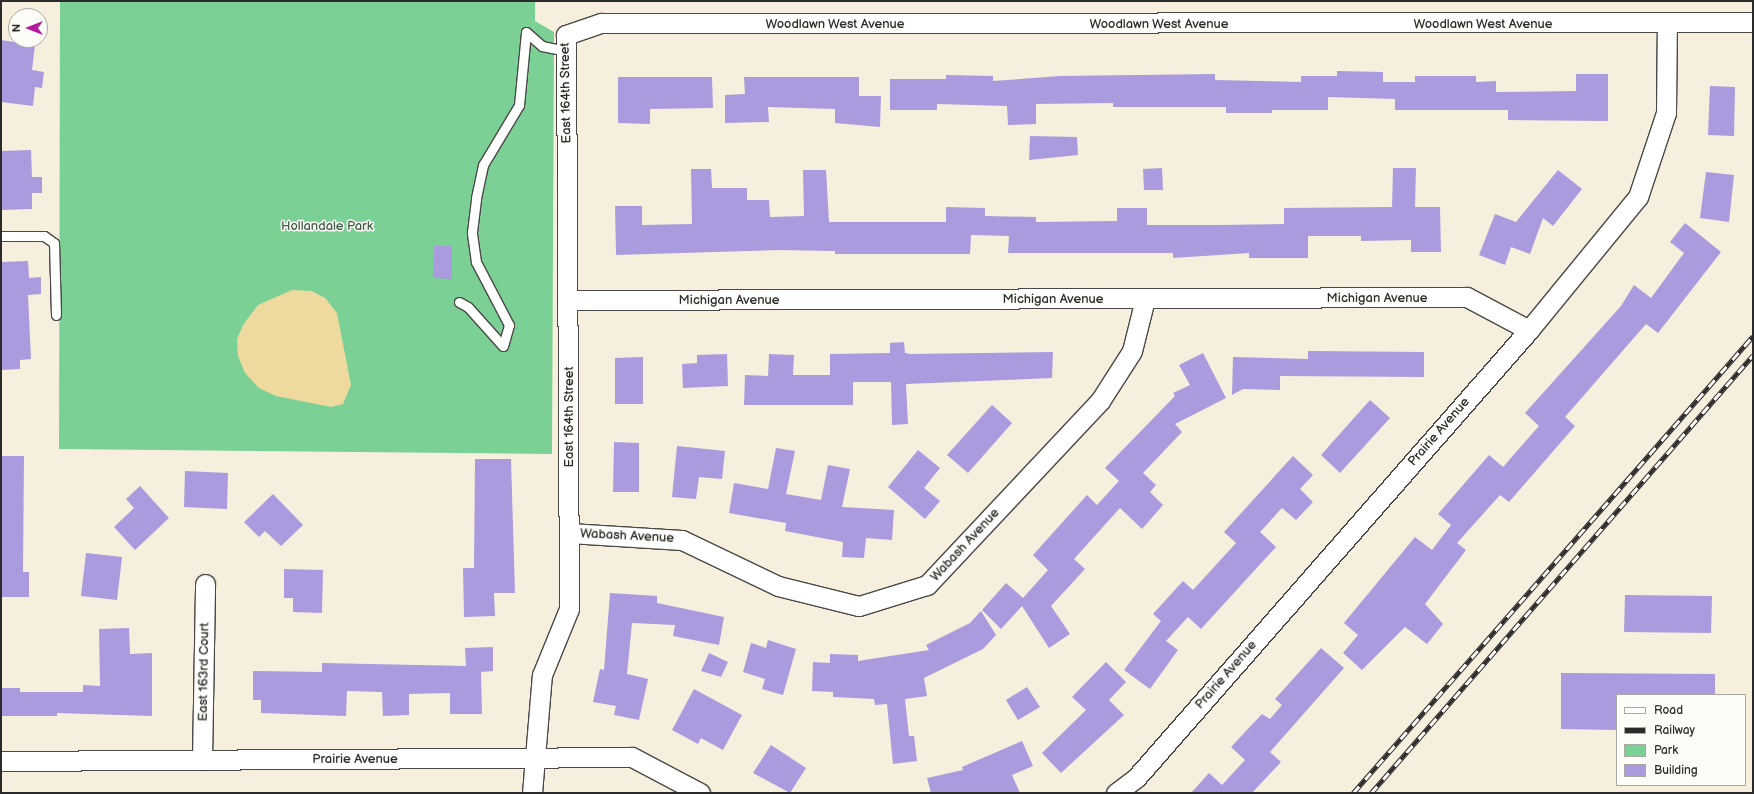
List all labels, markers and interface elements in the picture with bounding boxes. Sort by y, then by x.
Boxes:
north arrow [8,8,48,48]
street label: Woodlawn West Avenue [765,16,905,32]
street label: Woodlawn West Avenue [1089,16,1229,32]
street label: Woodlawn West Avenue [1413,16,1553,32]
text: N [10,24,23,32]
street label: East 164th Street [557,42,575,144]
park label: Hollandale Park [281,218,373,234]
street label: Michigan Avenue [1327,290,1427,306]
street label: Michigan Avenue [1003,291,1103,307]
street label: Michigan Avenue [679,292,779,308]
street label: East 164th Street [561,366,577,468]
street label: Prairie Avenue [1405,395,1473,469]
street label: Wabash Avenue [927,505,1003,585]
street label: Wabash Avenue [580,526,674,546]
street label: East 163rd Court [195,622,213,722]
street label: Prairie Avenue [1192,638,1260,712]
legend [1616,694,1746,786]
text: Road [1654,703,1683,718]
text: Railway [1654,723,1695,738]
text: Park [1654,743,1678,758]
street label: Prairie Avenue [312,751,398,767]
text: Building [1654,763,1698,778]

